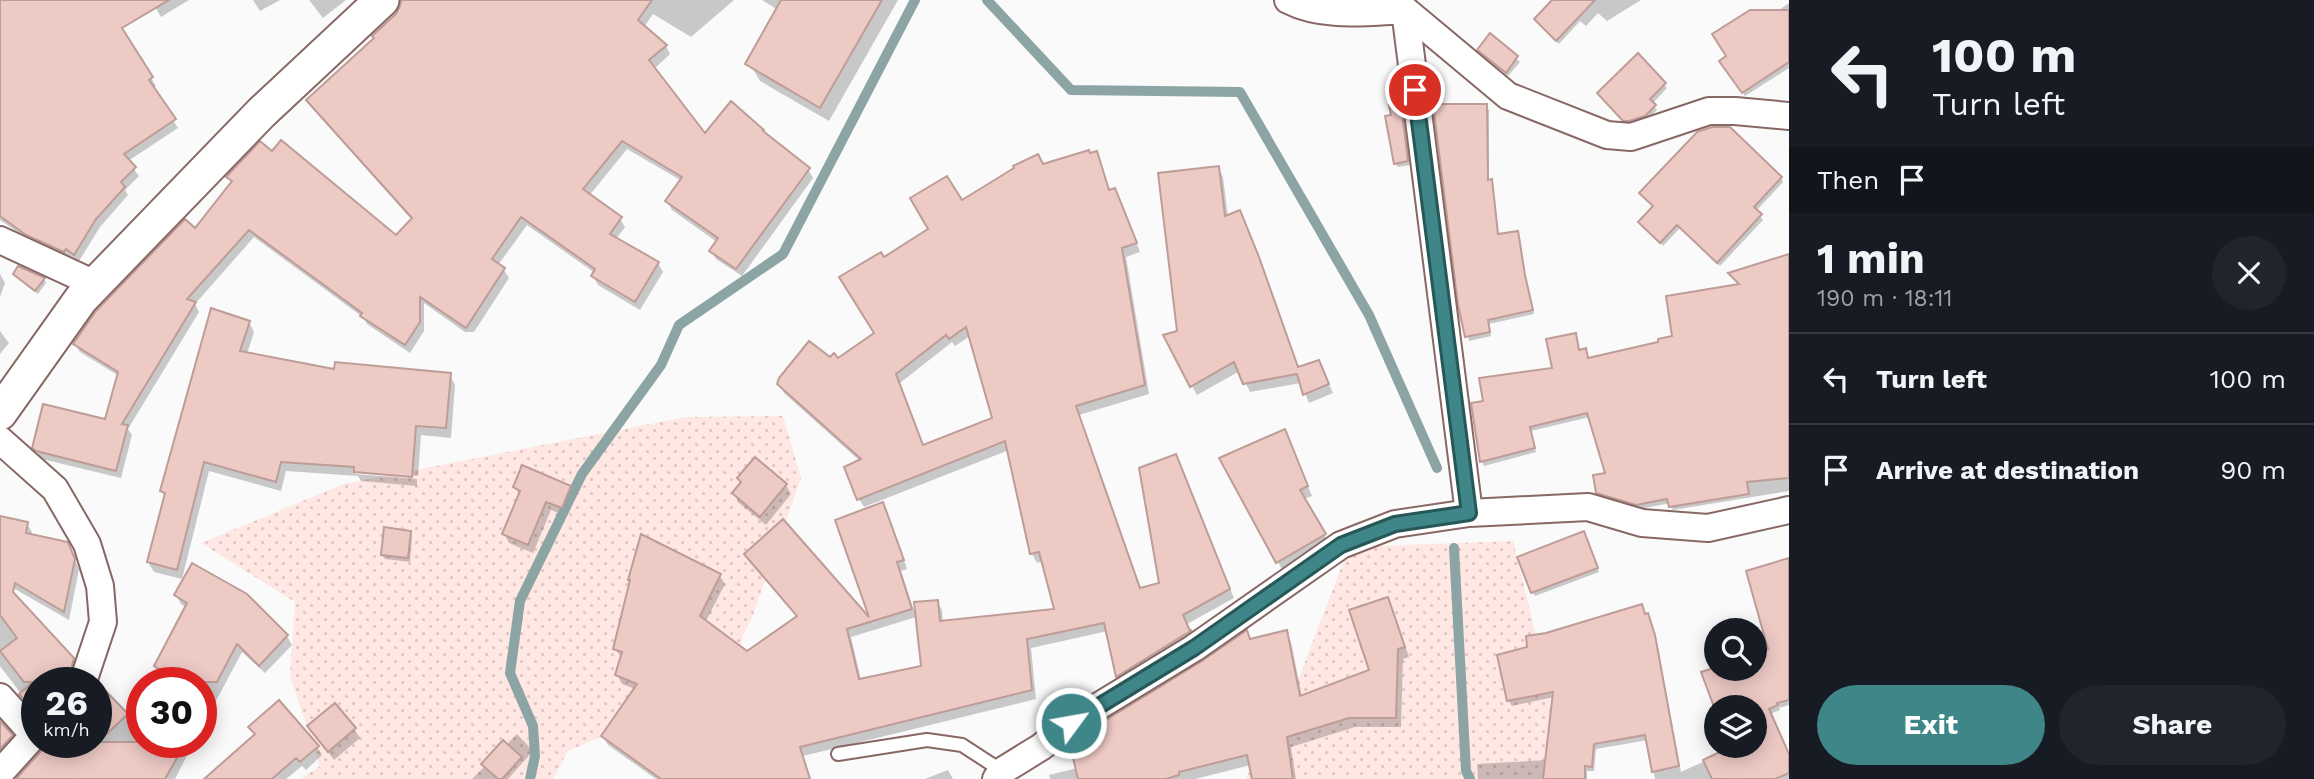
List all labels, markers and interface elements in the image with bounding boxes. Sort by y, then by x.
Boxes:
text: 100 m [1932,26,2076,84]
icon: left [1817,28,1908,119]
pin [1385,60,1445,120]
icon: arrive [1396,71,1434,109]
text: Turn left [1932,85,2065,123]
icon: arrive [1893,161,1931,199]
text: Then [1817,165,1879,195]
text: 1 min [1817,234,1925,283]
button: close [2212,236,2286,310]
text: 190 m · 18:11 [1817,285,1953,312]
icon: left [1817,360,1855,398]
text: Turn left [1876,364,1987,394]
text: 100 m [2210,364,2286,394]
icon: arrive [1817,451,1855,489]
text: Arrive at destination [1876,455,2139,485]
text: 90 m [2220,455,2286,485]
map controls [1704,618,1767,758]
button: search [1704,618,1767,681]
speed limit sign: 30 [126,667,217,758]
text: 26 [45,682,88,724]
button: Exit [1817,685,2045,765]
button: Share [2059,685,2286,765]
position arrow [1034,686,1108,760]
button: layers [1704,695,1767,758]
text: km/h [43,719,90,740]

